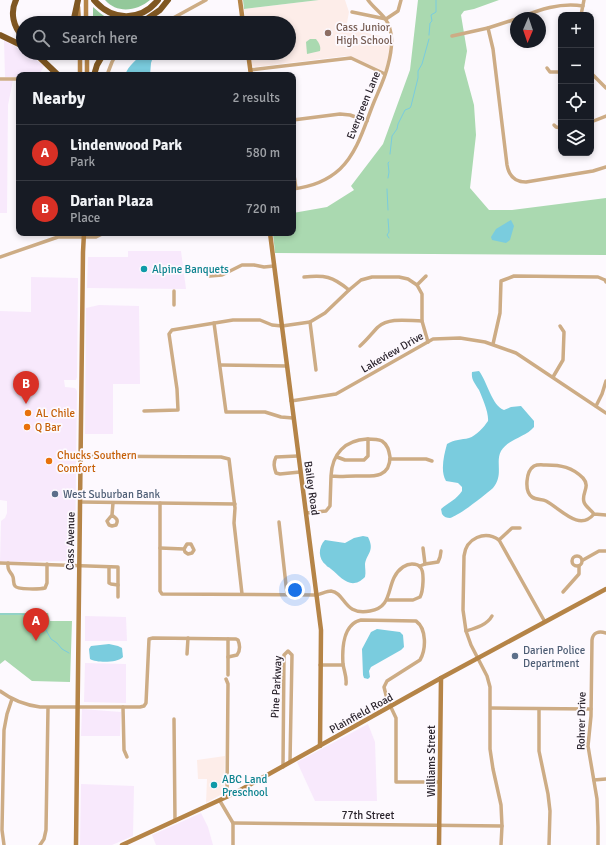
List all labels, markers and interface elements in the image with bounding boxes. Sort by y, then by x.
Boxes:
north arrow [510,12,546,48]
map controls [558,12,594,156]
button: + [558,12,594,48]
search box [16,16,296,60]
place label: Cass Junior High School [336,21,393,47]
icon: search [30,27,52,49]
marker: Cass Junior High School [323,28,333,38]
text: Search here [62,29,138,47]
button: − [558,48,594,84]
street label: Evergreen Lane [344,69,383,141]
button: locate [558,84,594,120]
text: Nearby [32,88,85,109]
text: 2 results [232,90,280,106]
button: layers [558,120,594,156]
text: Lindenwood Park [70,136,182,154]
text: A [41,145,49,161]
text: 580 m [246,145,280,161]
text: Park [70,154,95,170]
text: Darian Plaza [70,192,153,210]
text: B [41,201,49,217]
text: 720 m [246,201,280,217]
text: Place [70,210,100,226]
place label: Alpine Banquets [152,263,229,276]
marker: Alpine Banquets [139,264,149,274]
street label: Lakeview Drive [359,329,426,376]
pin: B [13,371,39,404]
place label: AL Chile [36,407,75,420]
marker: AL Chile [23,408,33,418]
place label: Q Bar [35,421,61,434]
marker: Q Bar [22,422,32,432]
place label: Chucks Southern Comfort [57,449,137,475]
marker: Chucks Southern Comfort [44,456,54,466]
street label: Bailey Road [301,460,322,516]
place label: West Suburban Bank [63,488,161,501]
marker: West Suburban Bank [50,489,60,499]
street label: Cass Avenue [63,512,78,570]
your location [285,580,305,600]
pin: A [23,608,49,641]
place label: Darien Police Department [523,644,585,670]
marker: Darien Police Department [510,651,520,661]
street label: Pine Parkway [268,655,285,719]
street label: Plainfield Road [327,690,396,736]
street label: Rohrer Drive [574,692,589,750]
street label: Williams Street [425,725,438,797]
place label: ABC Land Preschool [222,773,268,799]
marker: ABC Land Preschool [209,780,219,790]
street label: 77th Street [342,809,395,822]

